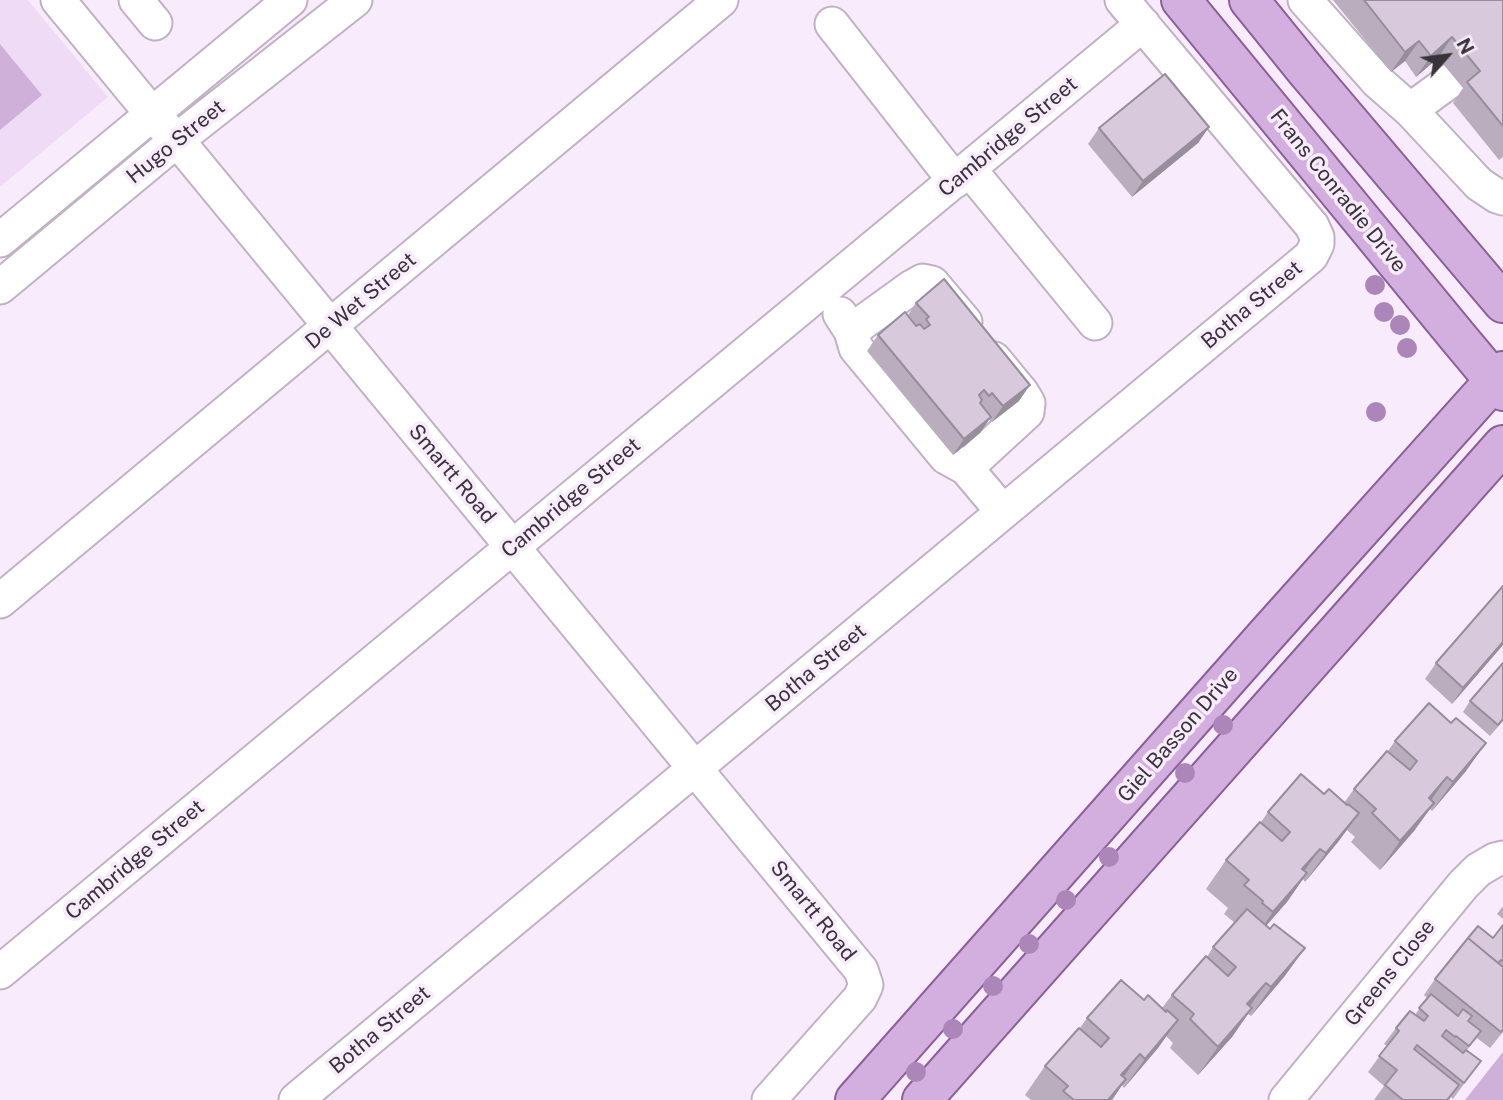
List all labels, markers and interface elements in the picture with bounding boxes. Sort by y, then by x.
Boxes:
north arrow [1412,21,1482,91]
text: N [1452,34,1479,58]
street label: Cambridge Street [933,72,1083,202]
street label: Hugo Street [122,95,230,189]
street label: Frans Conradie Drive [1264,104,1412,278]
street label: De Wet Street [301,247,421,355]
street label: Botha Street [1196,256,1308,354]
street label: Smartt Road [403,419,501,529]
street label: Cambridge Street [496,433,646,563]
street label: Botha Street [760,619,872,717]
street label: Giel Basson Drive [1113,663,1243,807]
street label: Cambridge Street [60,795,210,925]
street label: Smartt Road [765,856,861,966]
street label: Greens Close [1339,915,1441,1031]
street label: Botha Street [324,981,436,1079]

